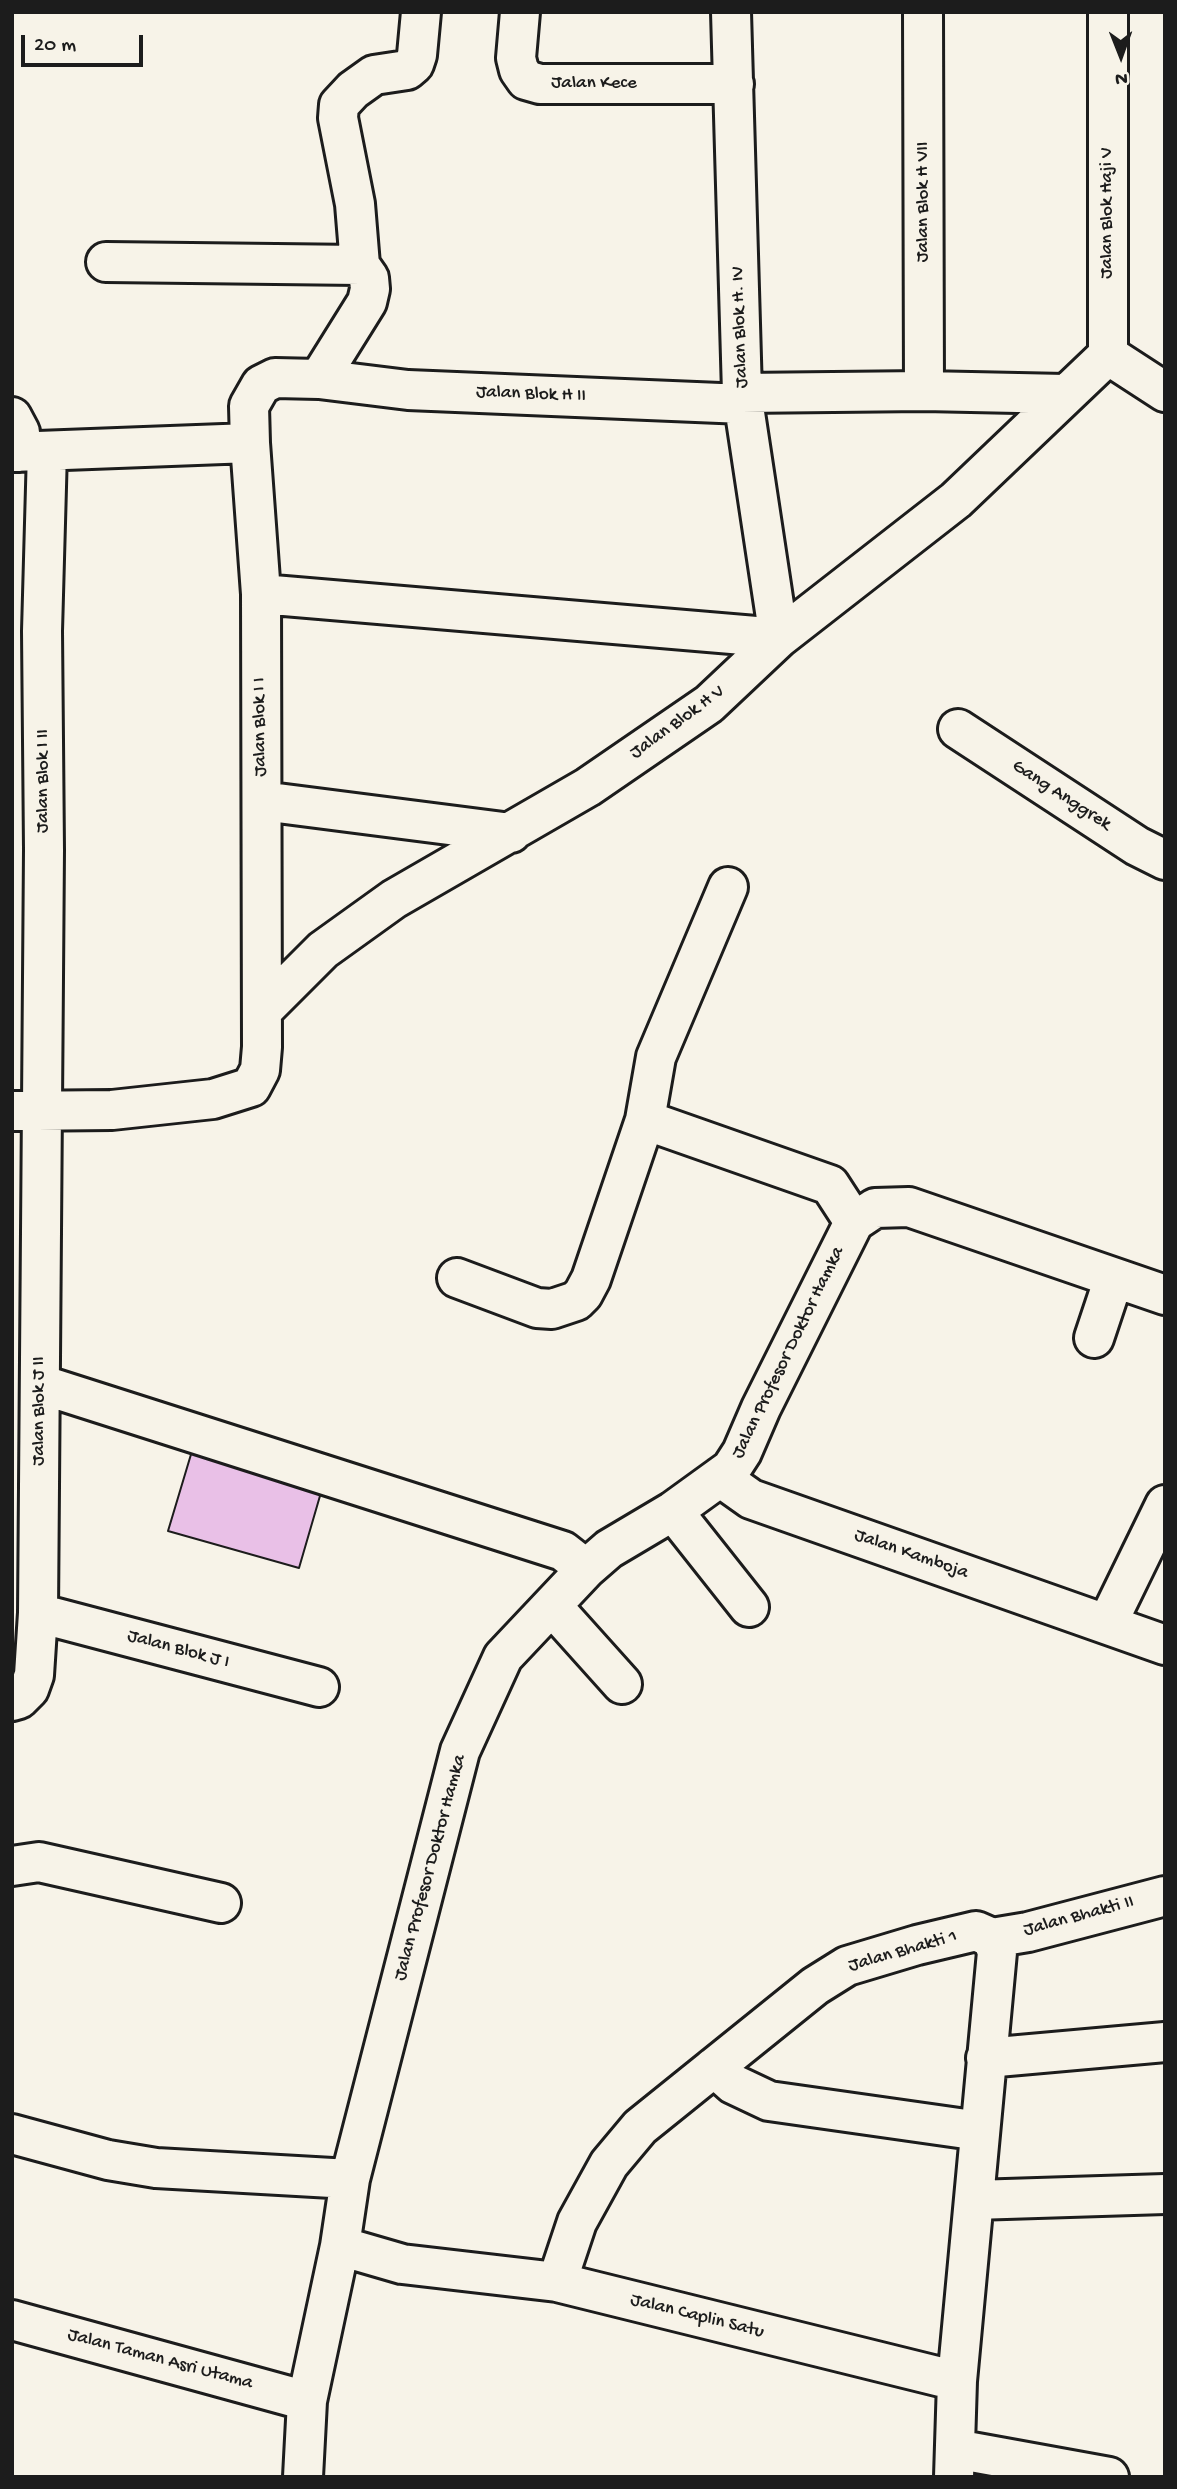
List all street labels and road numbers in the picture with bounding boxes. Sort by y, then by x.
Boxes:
street label: Jalan Kece [551,73,637,95]
street label: Jalan Blok H VII [913,142,935,262]
street label: Jalan Blok Haji V [1097,147,1119,279]
street label: Jalan Blok H. IV [727,266,755,388]
street label: Jalan Blok H II [476,382,586,408]
street label: Jalan Blok I I [249,677,273,777]
street label: Jalan Blok H V [626,681,730,765]
street label: Jalan Blok I II [33,729,55,833]
street label: Gang Anggrek [1007,755,1115,837]
street label: Jalan Profesor Doktor Hamka [728,1243,850,1463]
street label: Jalan Blok J II [29,1356,51,1466]
street label: Jalan Kamboja [851,1525,971,1585]
street label: Jalan Blok J I [124,1625,232,1675]
street label: Jalan Profesor Doktor Hamka [390,1752,472,1984]
street label: Jalan Bhakti II [1021,1891,1137,1943]
street label: Jalan Bhakti 1 [846,1926,960,1978]
street label: Jalan Caplin Satu [628,2289,766,2345]
street label: Jalan Taman Asri Utama [65,2324,255,2396]

